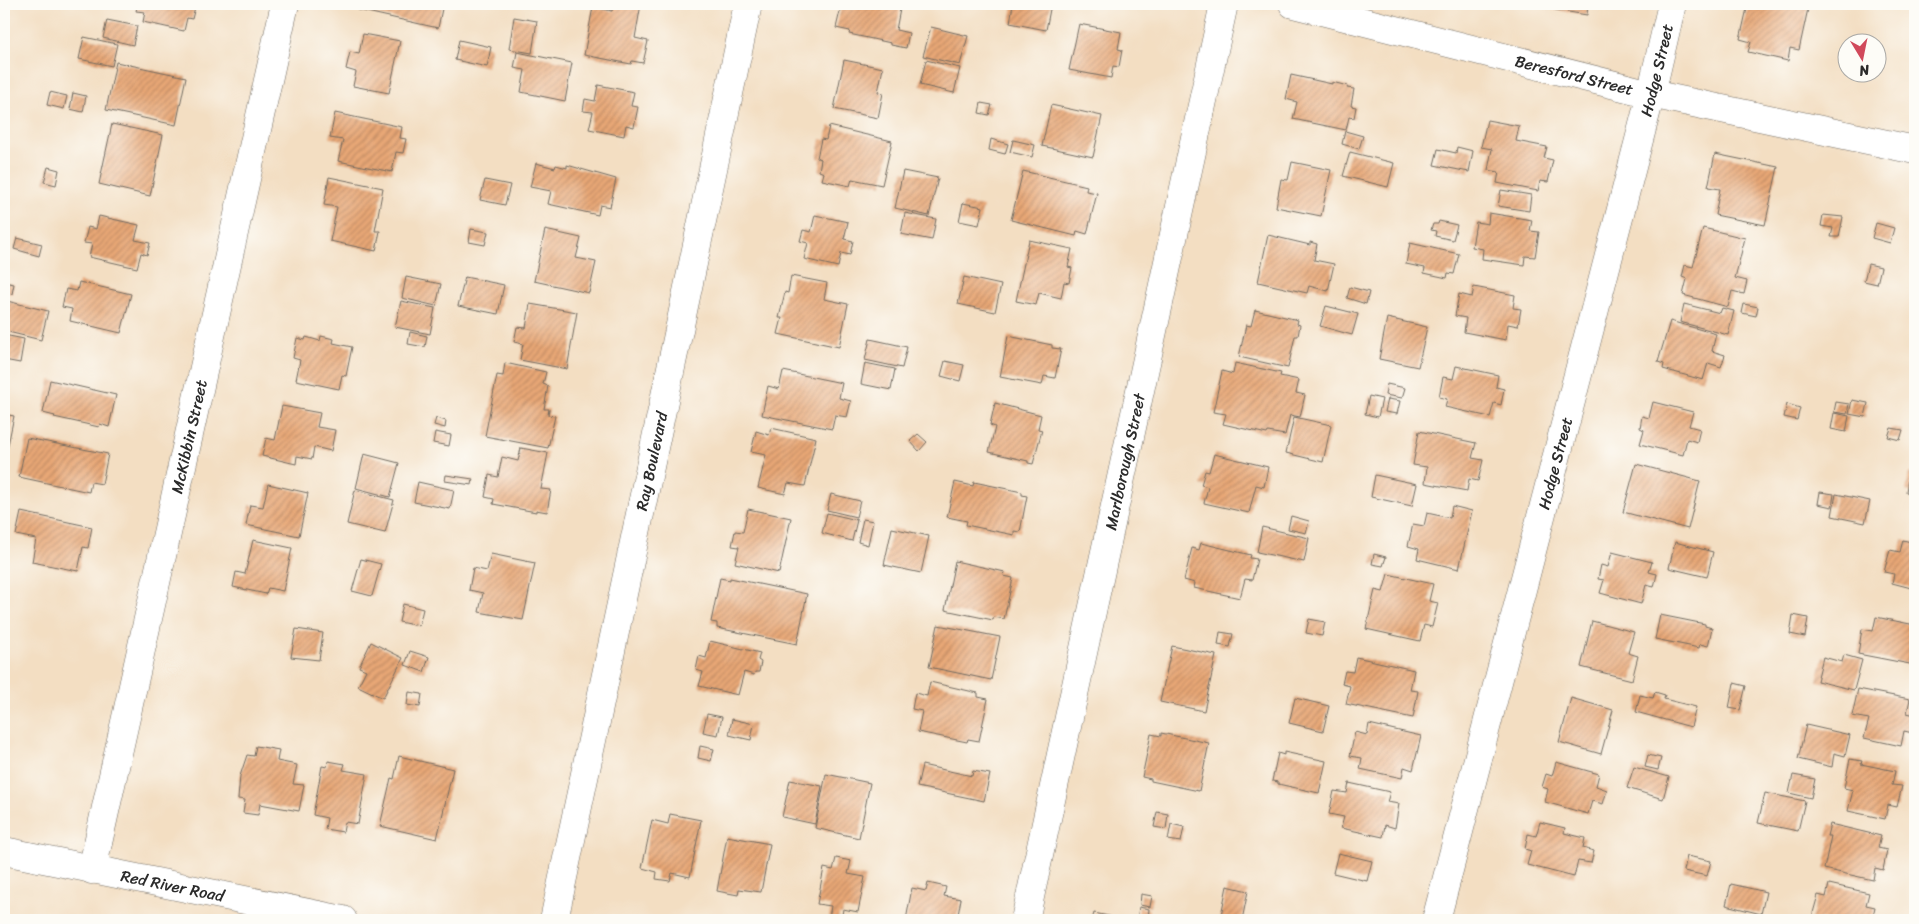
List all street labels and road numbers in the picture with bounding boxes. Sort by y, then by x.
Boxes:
street label: Hodge Street [1631,21,1681,120]
street label: Beresford Street [1512,46,1637,104]
street label: McKibbin Street [162,377,215,496]
street label: Marlborough Street [1096,390,1154,533]
street label: Ray Boulevard [627,407,676,513]
street label: Hodge Street [1529,414,1581,513]
street label: Red River Road [118,861,228,910]

